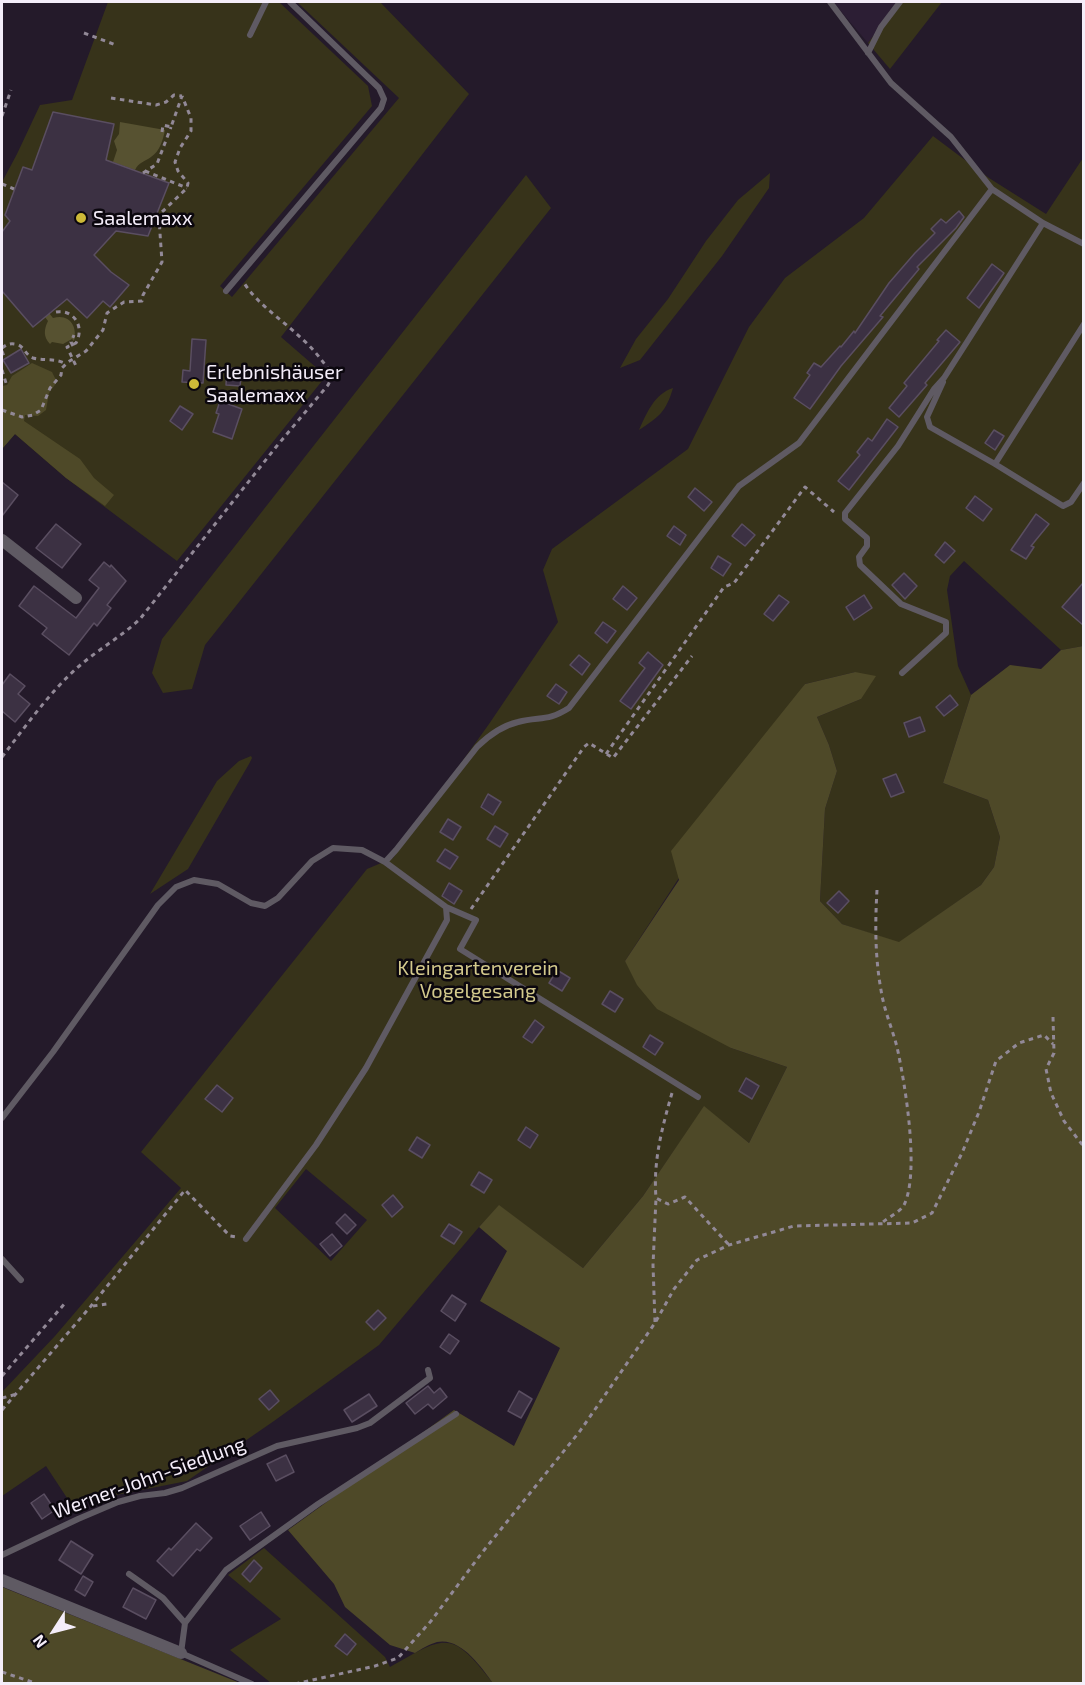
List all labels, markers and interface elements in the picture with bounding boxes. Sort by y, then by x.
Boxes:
place label: Saalemaxx [93,206,192,230]
marker: Saalemaxx [74,211,88,225]
place label: Erlebnishäuser Saalemaxx [206,360,343,407]
marker: Erlebnishäuser Saalemaxx [187,377,201,391]
park label: Kleingartenverein Vogelgesang [397,956,559,1003]
street label: Werner-John-Siedlung [49,1432,249,1524]
north arrow [24,1601,84,1661]
text: N [28,1632,50,1652]

